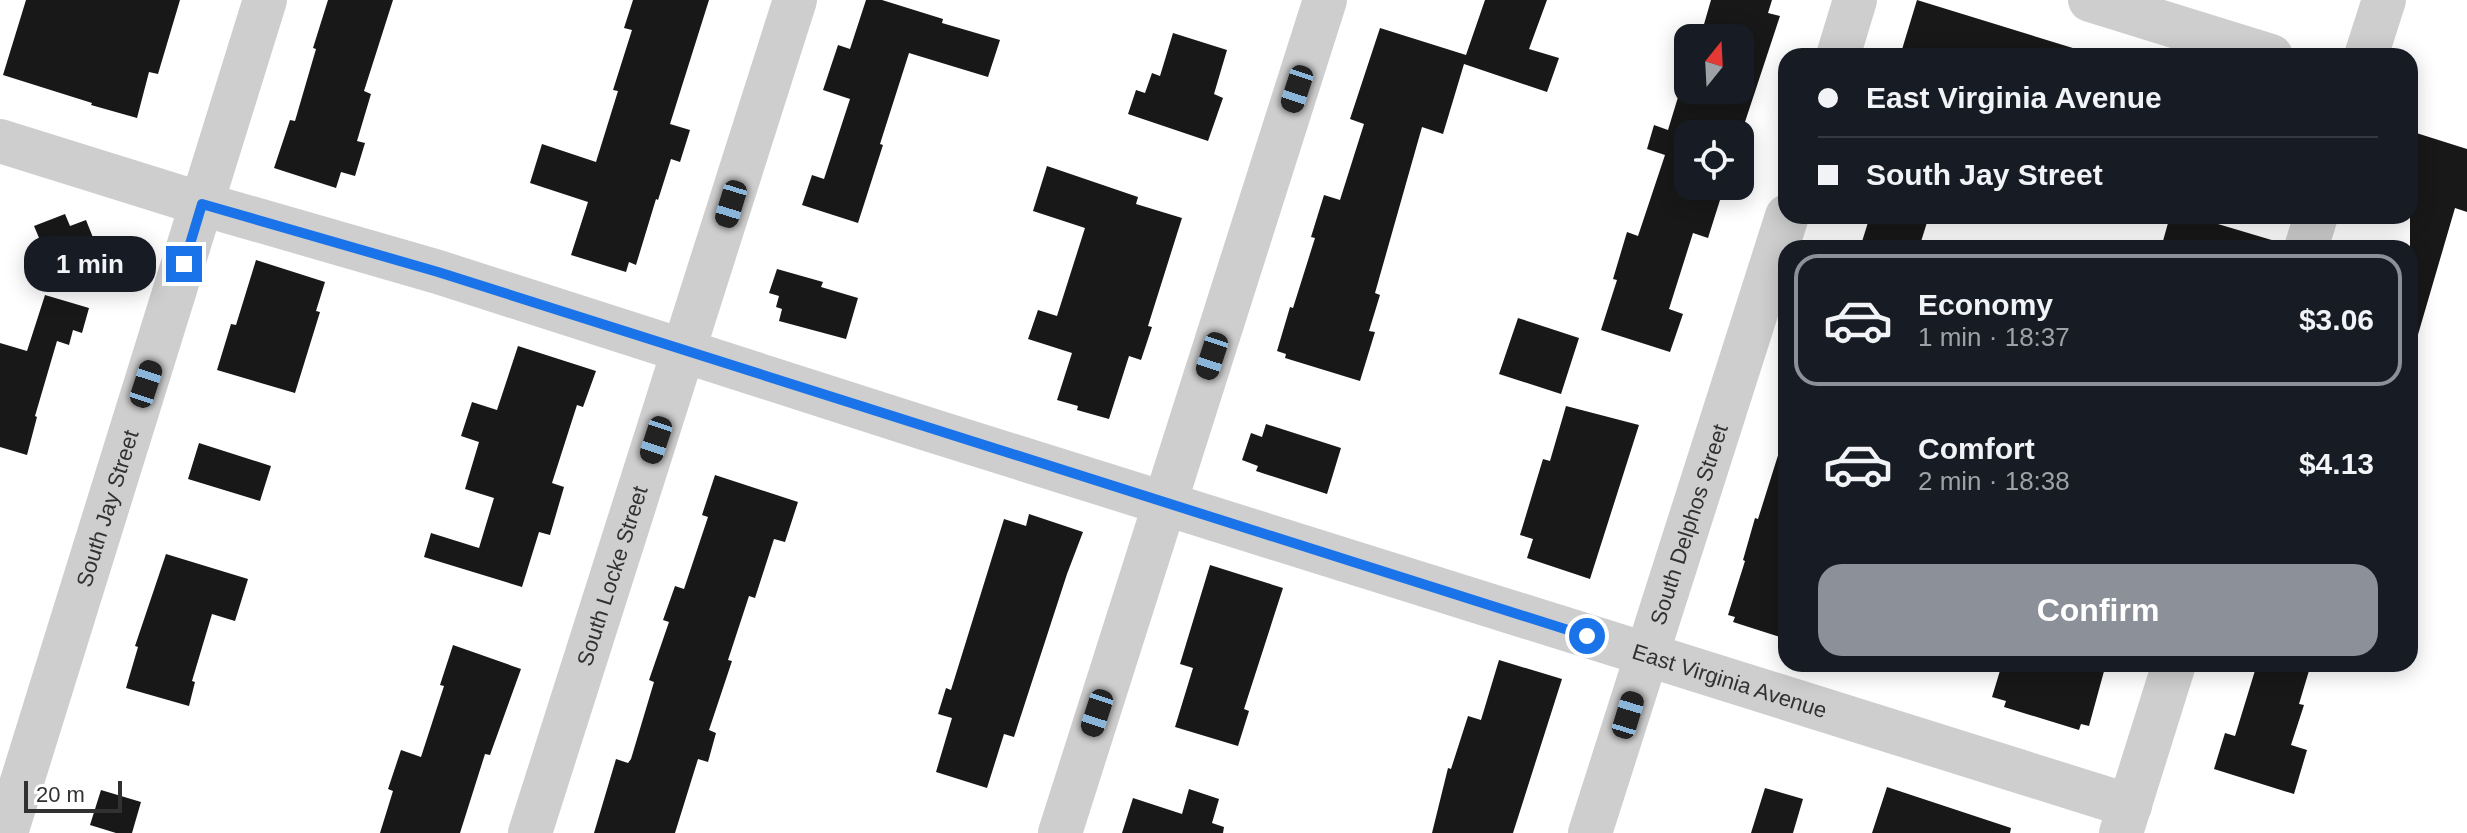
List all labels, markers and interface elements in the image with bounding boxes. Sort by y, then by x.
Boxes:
north arrow [1674,24,1754,104]
map controls [1674,24,1754,200]
car [1278,62,1316,116]
text: East Virginia Avenue [1866,81,2162,114]
button: locate [1674,120,1754,200]
text: South Jay Street [1866,158,2103,191]
car [713,178,749,230]
callout: 1 min [24,236,156,292]
route end [166,246,202,282]
text: 1 min [56,249,124,279]
icon: car [1822,284,1894,356]
text: Economy [1918,288,2053,321]
text: $3.06 [2299,303,2374,336]
text: 1 min · 18:37 [1918,322,2070,352]
car [1193,329,1231,383]
car [127,357,165,411]
car [637,413,675,467]
street label: South Delphos Street [1645,421,1733,628]
street label: South Jay Street [71,427,144,590]
icon: car [1822,428,1894,500]
text: Comfort [1918,432,2035,465]
text: $4.13 [2299,447,2374,480]
text: 2 min · 18:38 [1918,466,2070,496]
street label: South Locke Street [572,483,653,669]
button: Confirm [1818,564,2378,656]
route start [1569,618,1605,654]
street label: East Virginia Avenue [1629,639,1830,723]
car [1078,686,1116,740]
car [1610,689,1646,741]
scale bar [24,777,122,813]
text: 20 m [36,782,85,807]

